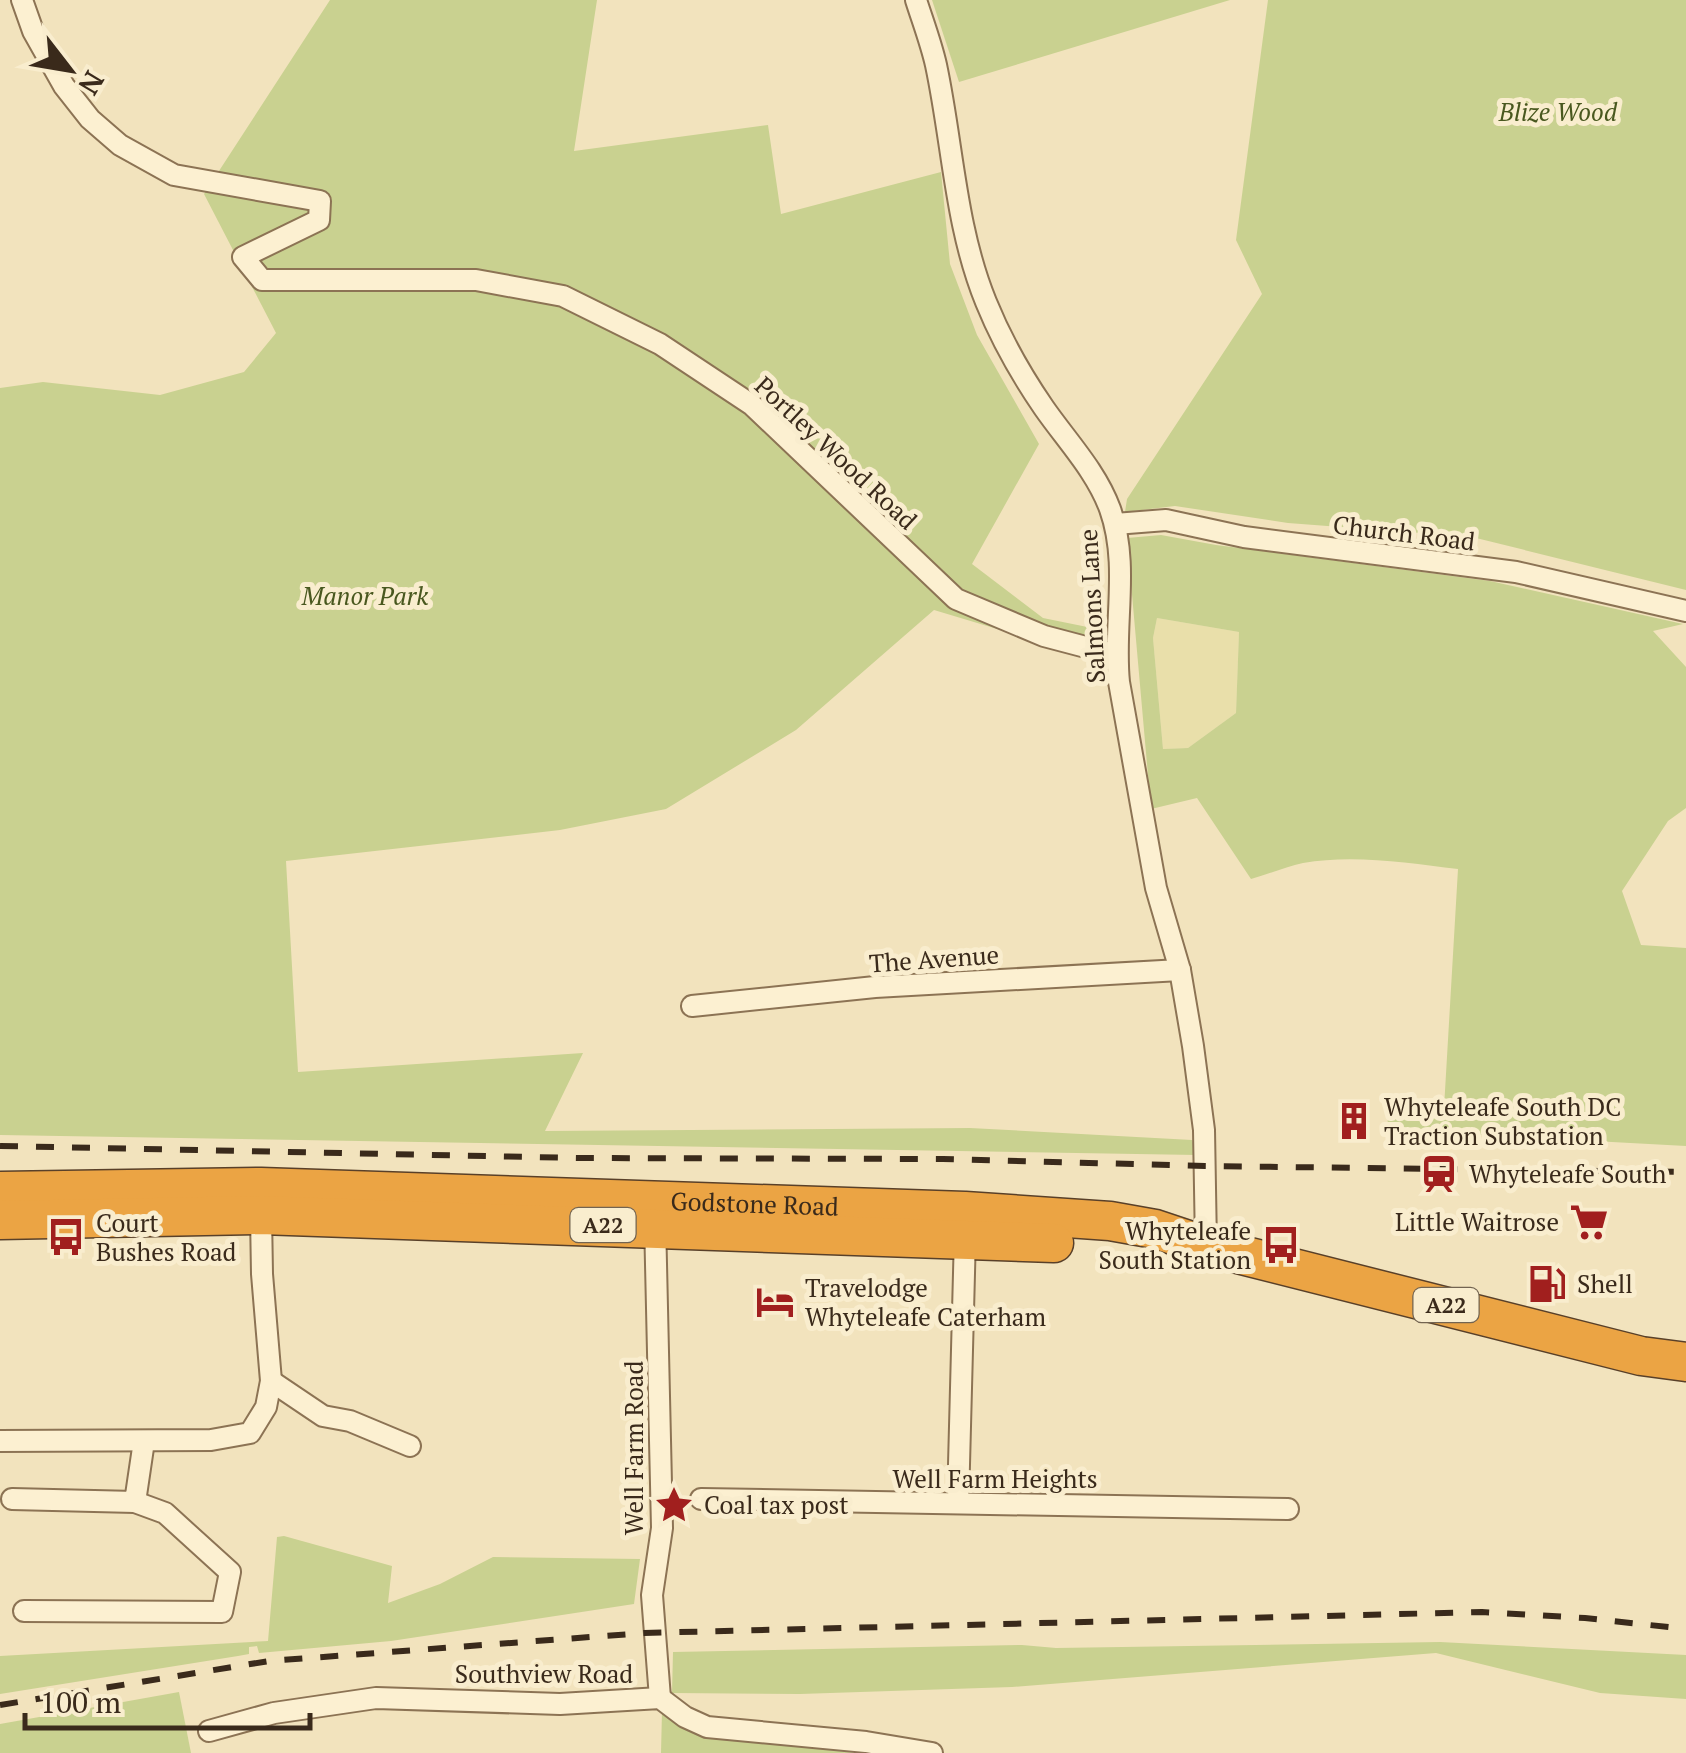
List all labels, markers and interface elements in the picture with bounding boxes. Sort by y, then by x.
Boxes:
north arrow [20,20,120,120]
text: N [71,65,113,102]
park label: Blize Wood [1498,95,1618,128]
street label: Portley Wood Road [748,369,925,536]
street label: Church Road [1331,507,1477,558]
street label: Salmons Lane [1071,528,1112,684]
park label: Manor Park [301,579,429,612]
street label: The Avenue [868,938,1000,980]
place label: Whyteleafe South DC Traction Substation [1384,1090,1621,1152]
building icon: Whyteleafe South DC Traction Substation [1333,1100,1375,1142]
station icon: Whyteleafe South [1418,1153,1460,1195]
place label: Whyteleafe South [1469,1157,1667,1190]
street label: Godstone Road [670,1184,839,1223]
supermarket icon: Little Waitrose [1568,1201,1610,1243]
place label: Little Waitrose [1395,1205,1559,1238]
place label: Court Bushes Road [96,1206,237,1268]
road number: A22 [570,1208,636,1242]
place label: Whyteleafe South Station [1099,1214,1251,1276]
bus stop icon: Court Bushes Road [45,1216,87,1258]
bus stop icon: Whyteleafe South Station [1260,1224,1302,1266]
fuel station icon: Shell [1526,1263,1568,1305]
place label: Shell [1577,1267,1633,1300]
place label: Travelodge Whyteleafe Caterham [805,1271,1046,1333]
hotel icon: Travelodge Whyteleafe Caterham [754,1281,796,1323]
road number: A22 [1414,1288,1478,1322]
street label: Well Farm Road [617,1361,650,1535]
street label: Well Farm Heights [892,1462,1098,1495]
place icon: Coal tax post [653,1484,695,1526]
place label: Coal tax post [704,1488,849,1521]
street label: Southview Road [455,1657,633,1690]
scale bar [25,1668,310,1730]
text: 100 m [40,1682,121,1722]

